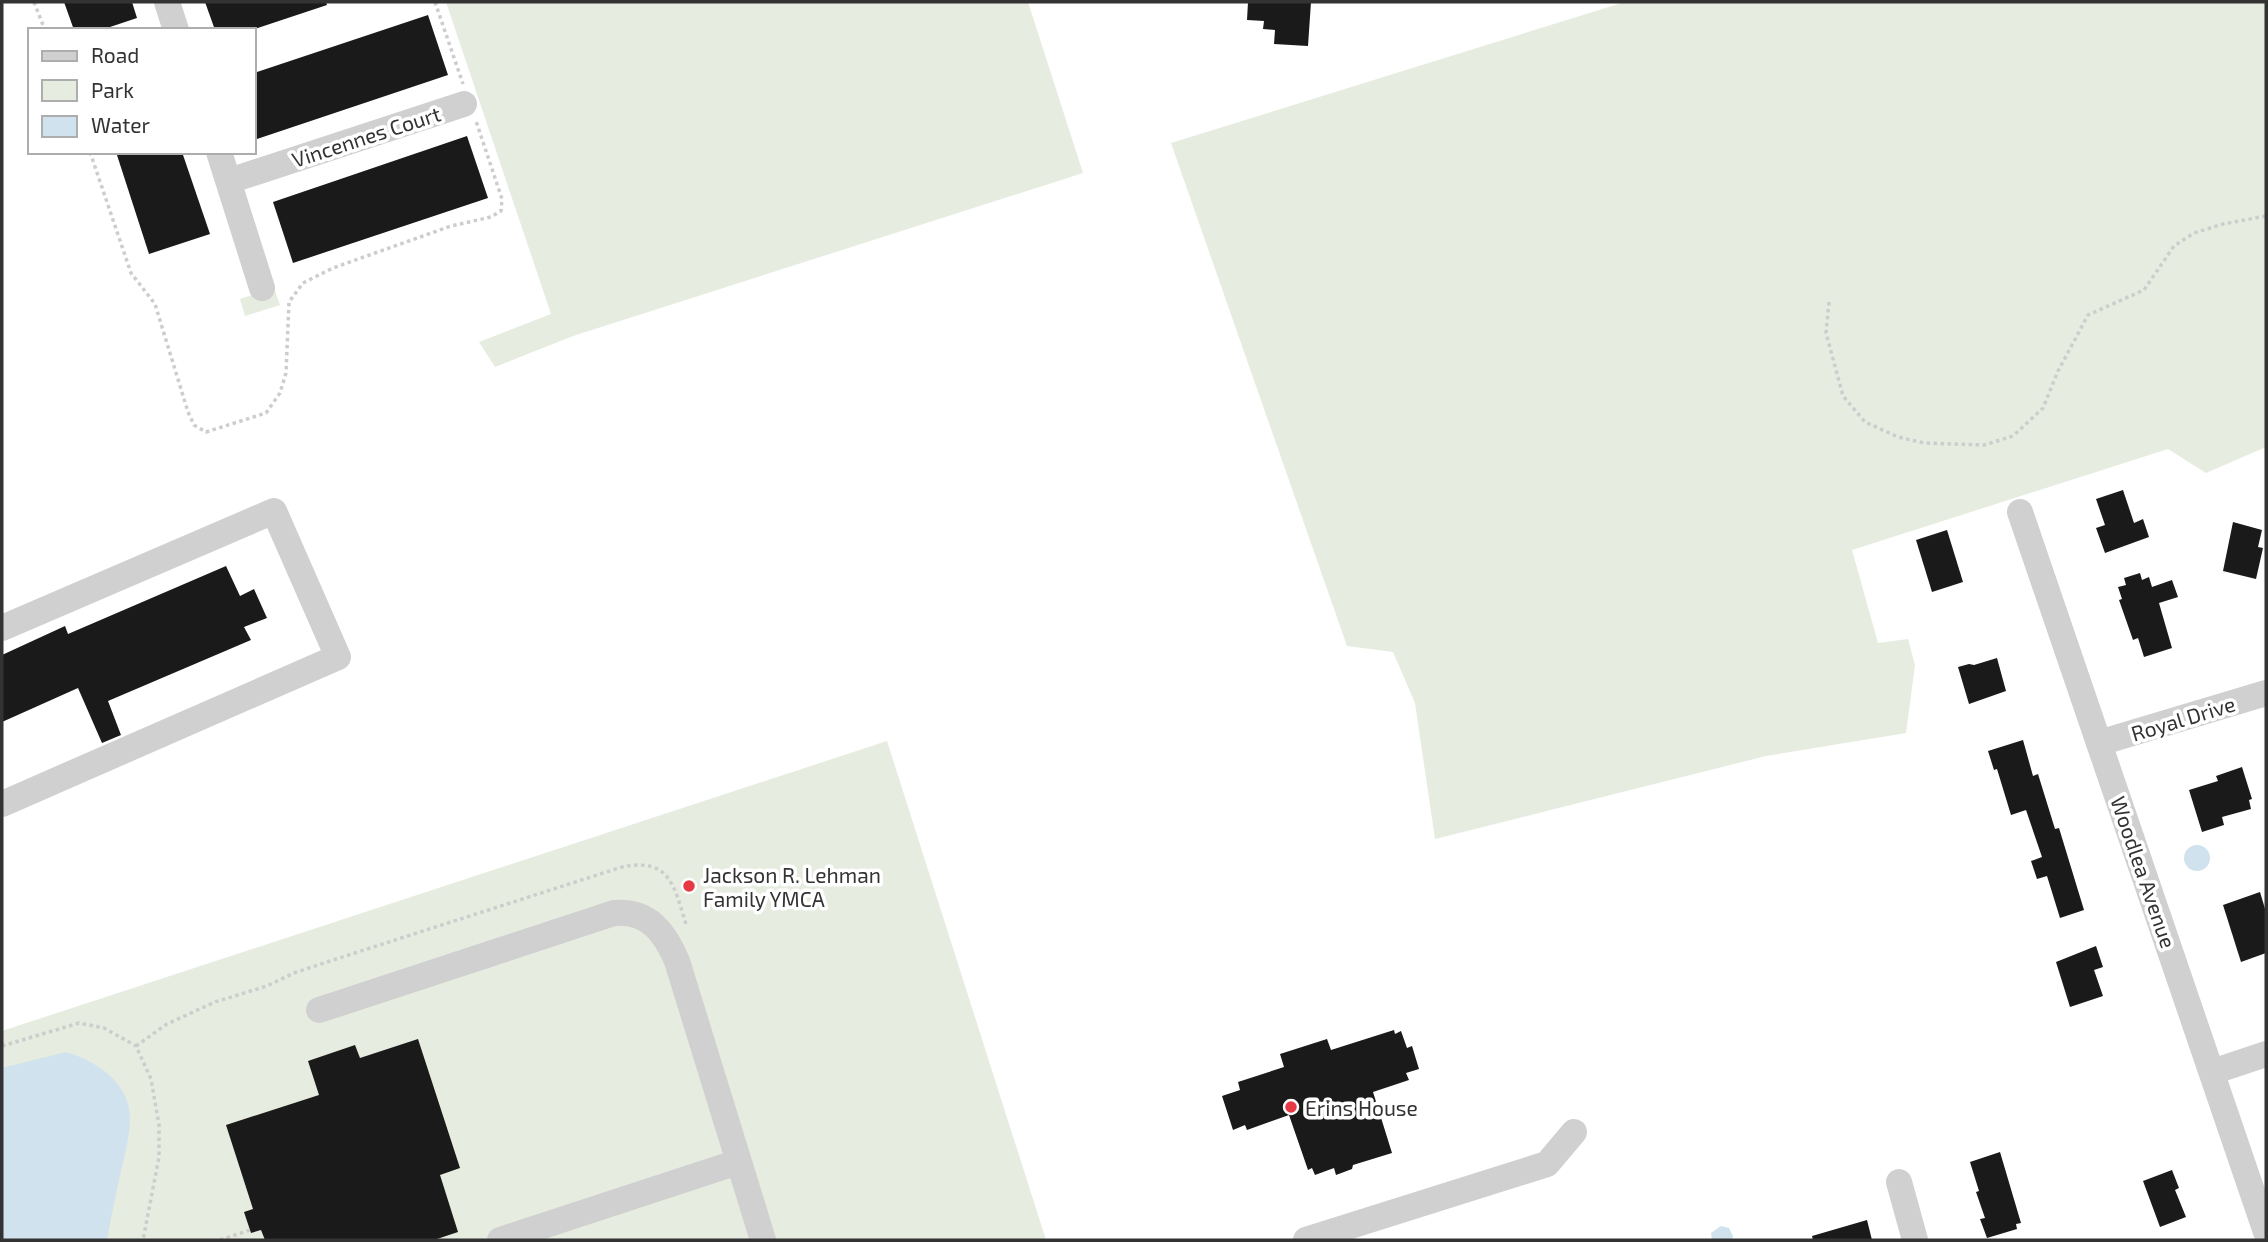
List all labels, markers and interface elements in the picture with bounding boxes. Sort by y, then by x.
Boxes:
legend [28,28,256,154]
text: Road [91,42,139,67]
text: Park [91,77,134,102]
street label: Vincennes Court [288,100,444,172]
text: Water [91,112,150,137]
street label: Royal Drive [2128,690,2238,746]
street label: Woodlea Avenue [2106,793,2182,951]
place label: Jackson R. Lehman Family YMCA [703,862,881,911]
marker: Jackson R. Lehman Family YMCA [681,878,697,894]
place label: Erins House [1305,1095,1418,1120]
marker: Erins House [1283,1099,1299,1115]

